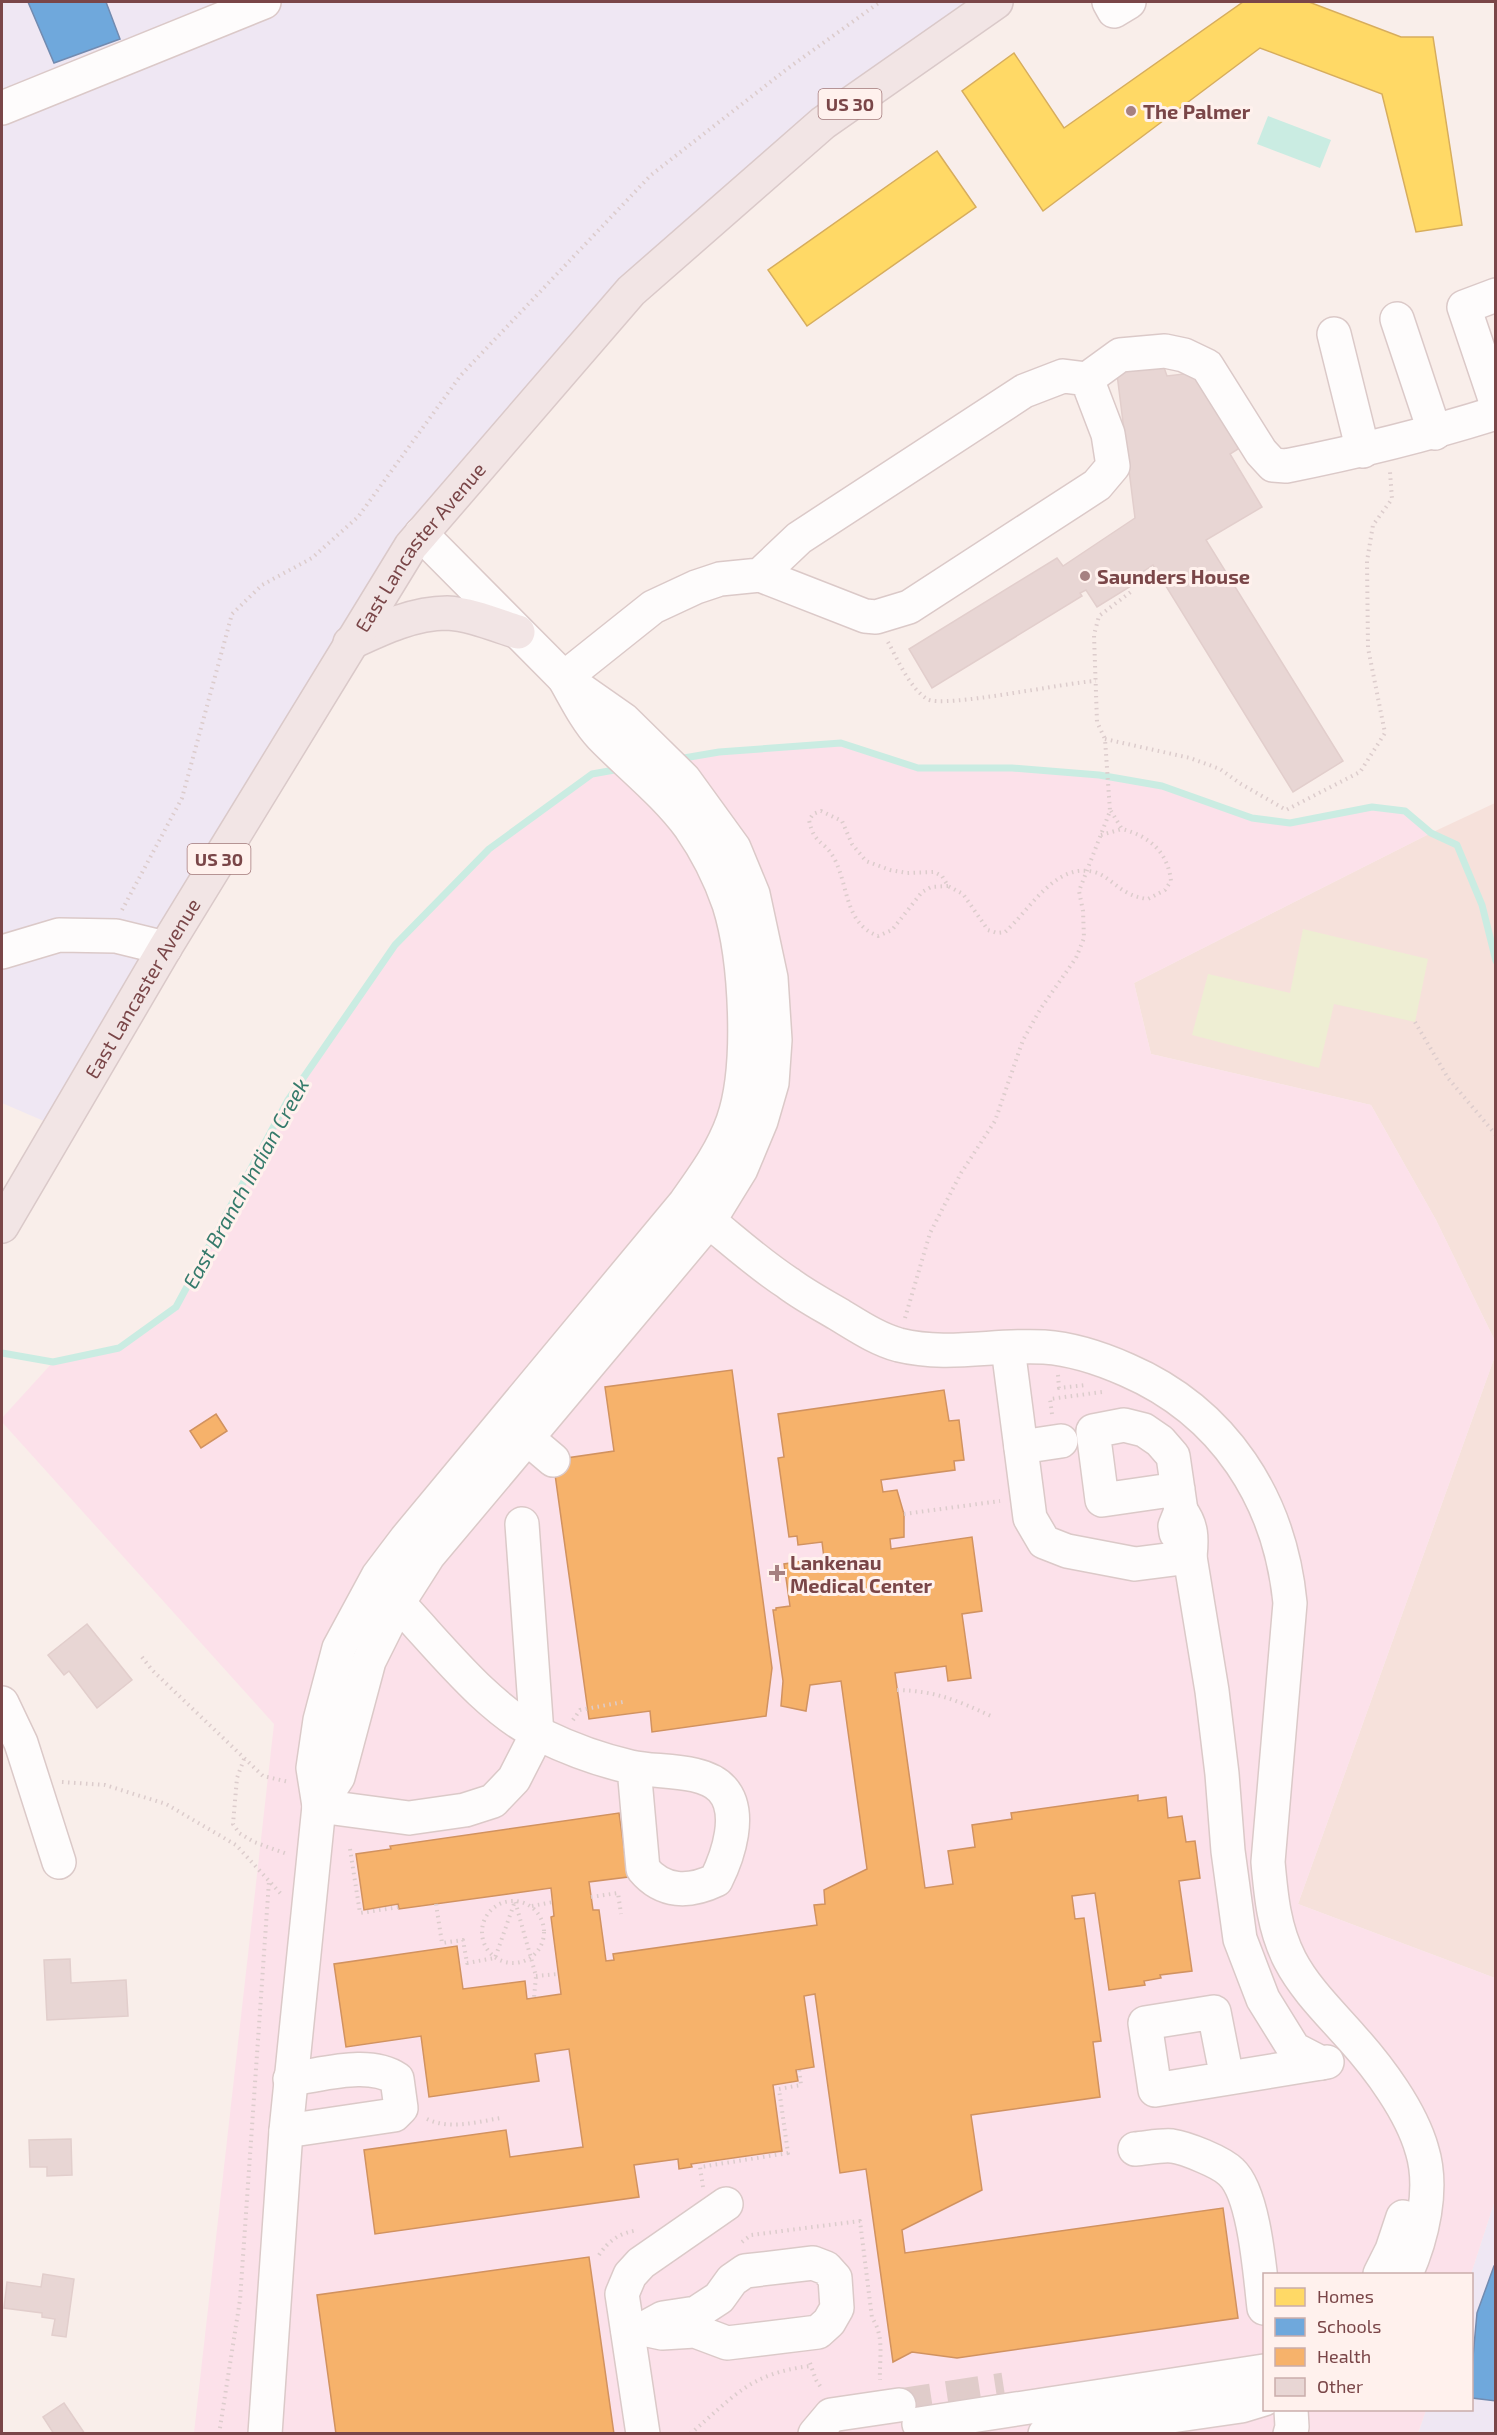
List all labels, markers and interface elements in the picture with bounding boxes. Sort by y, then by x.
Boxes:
road number: US 30 [818,89,882,119]
place label: The Palmer [1143,99,1251,123]
marker: The Palmer [1124,104,1138,118]
street label: East Lancaster Avenue [349,457,490,636]
place label: Saunders House [1097,564,1250,588]
marker: Saunders House [1078,569,1092,583]
road number: US 30 [188,844,250,874]
street label: East Lancaster Avenue [79,894,205,1083]
water label: East Branch Indian Creek [177,1074,313,1292]
place label: Lankenau Medical Center [790,1550,933,1597]
marker: Lankenau Medical Center [768,1564,786,1582]
legend [1263,2273,1473,2411]
text: Homes [1317,2285,1374,2307]
text: Schools [1317,2315,1381,2337]
text: Health [1317,2345,1371,2367]
text: Other [1317,2375,1363,2397]

